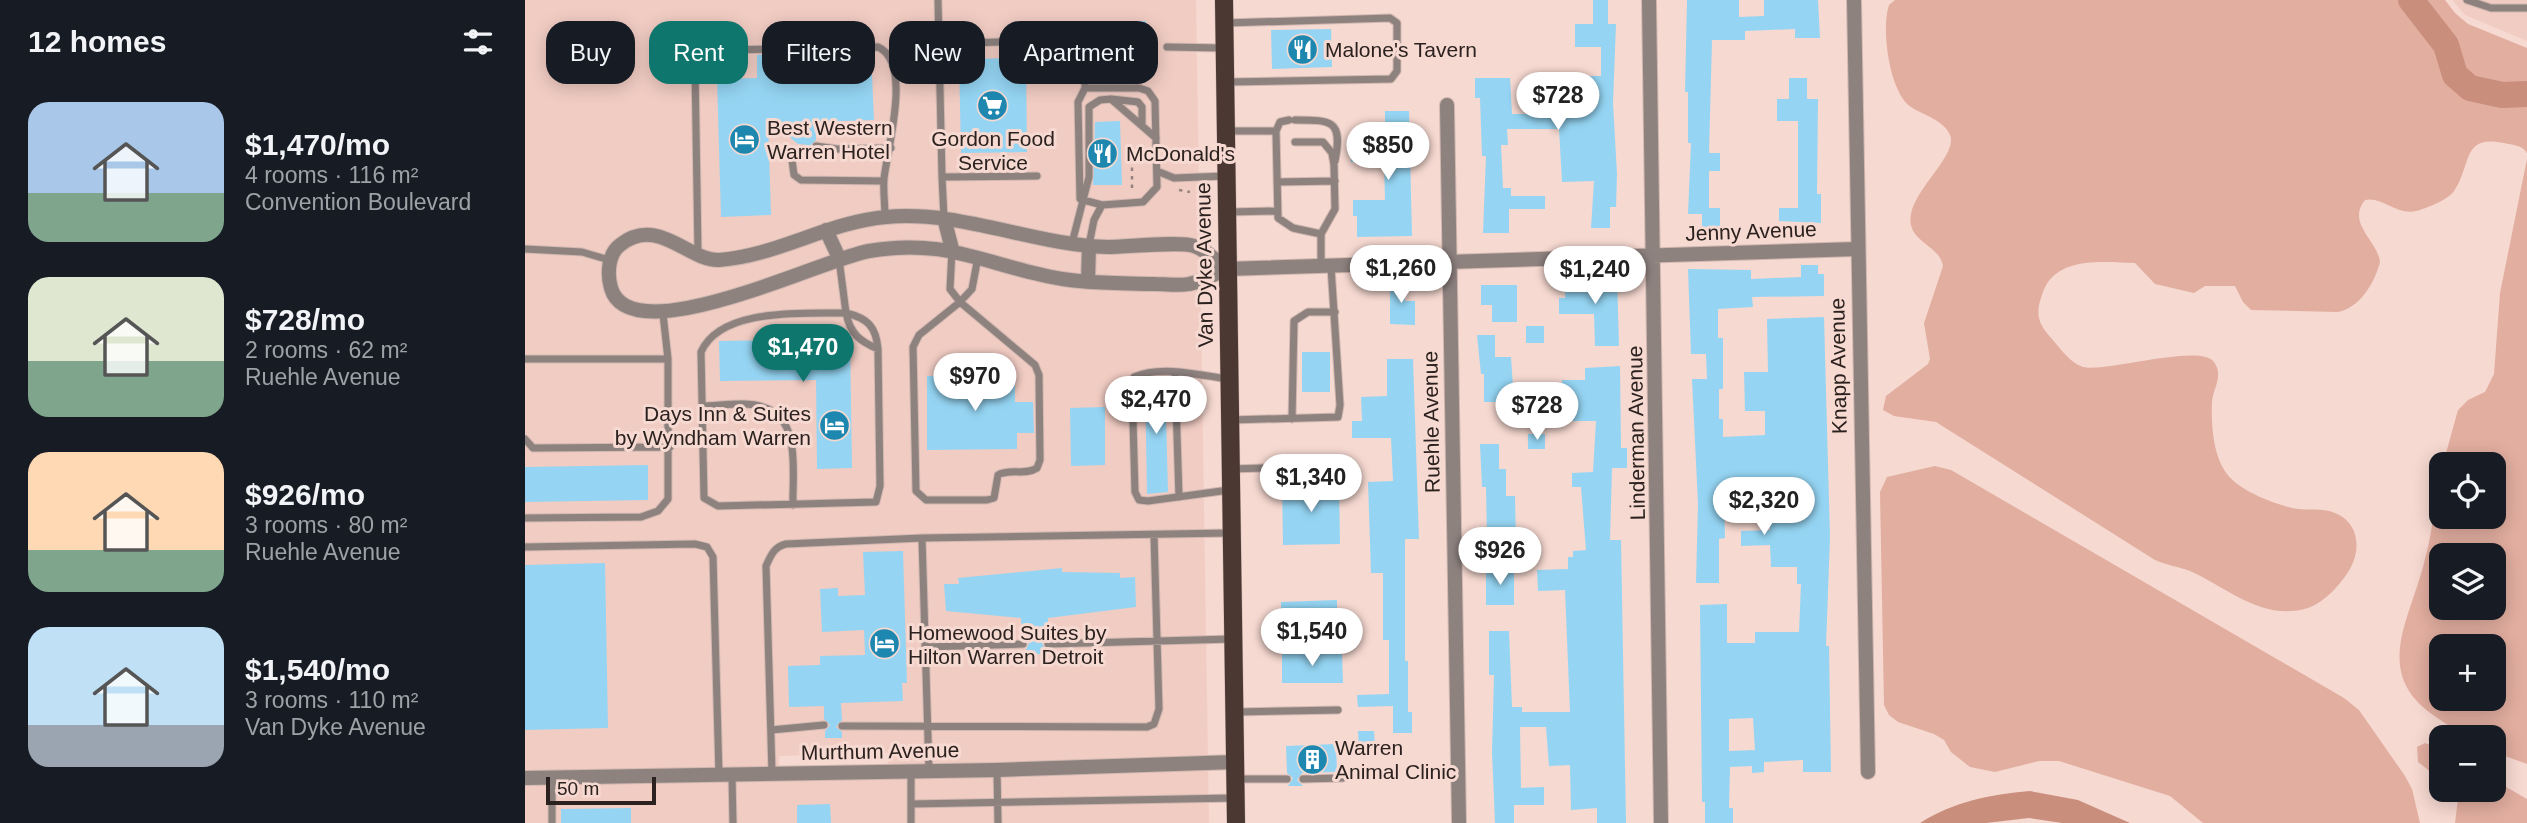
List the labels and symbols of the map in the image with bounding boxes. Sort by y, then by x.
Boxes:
restaurant icon: Malone's Tavern [1285,32,1319,66]
place label: Malone's Tavern [1325,38,1477,61]
pin: $728 [1517,72,1599,132]
supermarket icon: Gordon Food Service [976,89,1010,123]
place label: Best Western Warren Hotel [767,116,893,163]
hotel icon: Best Western Warren Hotel [727,122,761,156]
pin: $850 [1347,122,1429,182]
place label: Gordon Food Service [931,127,1055,174]
restaurant icon: McDonald's [1086,136,1120,170]
place label: McDonald's [1126,142,1235,165]
street label: Van Dyke Avenue [1191,182,1217,348]
street label: Jenny Avenue [1685,217,1817,245]
pin: $1,260 [1344,246,1458,305]
pin: $1,240 [1538,246,1652,306]
street label: Knapp Avenue [1825,298,1851,434]
pin: $1,470 [746,324,860,384]
street label: Linderman Avenue [1623,345,1649,521]
street label: Ruehle Avenue [1418,351,1444,493]
pin: $970 [934,354,1016,413]
pin: $2,470 [1099,376,1213,436]
pin: $728 [1496,382,1578,442]
place label: Days Inn & Suites by Wyndham Warren [615,402,811,449]
hotel icon: Days Inn & Suites by Wyndham Warren [817,408,851,442]
pin: $1,340 [1254,454,1368,514]
pin: $2,320 [1707,477,1821,537]
pin: $926 [1459,528,1541,587]
pin: $1,540 [1255,608,1369,668]
place label: Homewood Suites by Hilton Warren Detroit [908,621,1107,668]
hotel icon: Homewood Suites by Hilton Warren Detroit [868,627,902,661]
place label: Warren Animal Clinic [1335,736,1456,783]
street label: Murthum Avenue [801,738,959,764]
building icon: Warren Animal Clinic [1295,742,1329,776]
scale bar [546,774,656,806]

